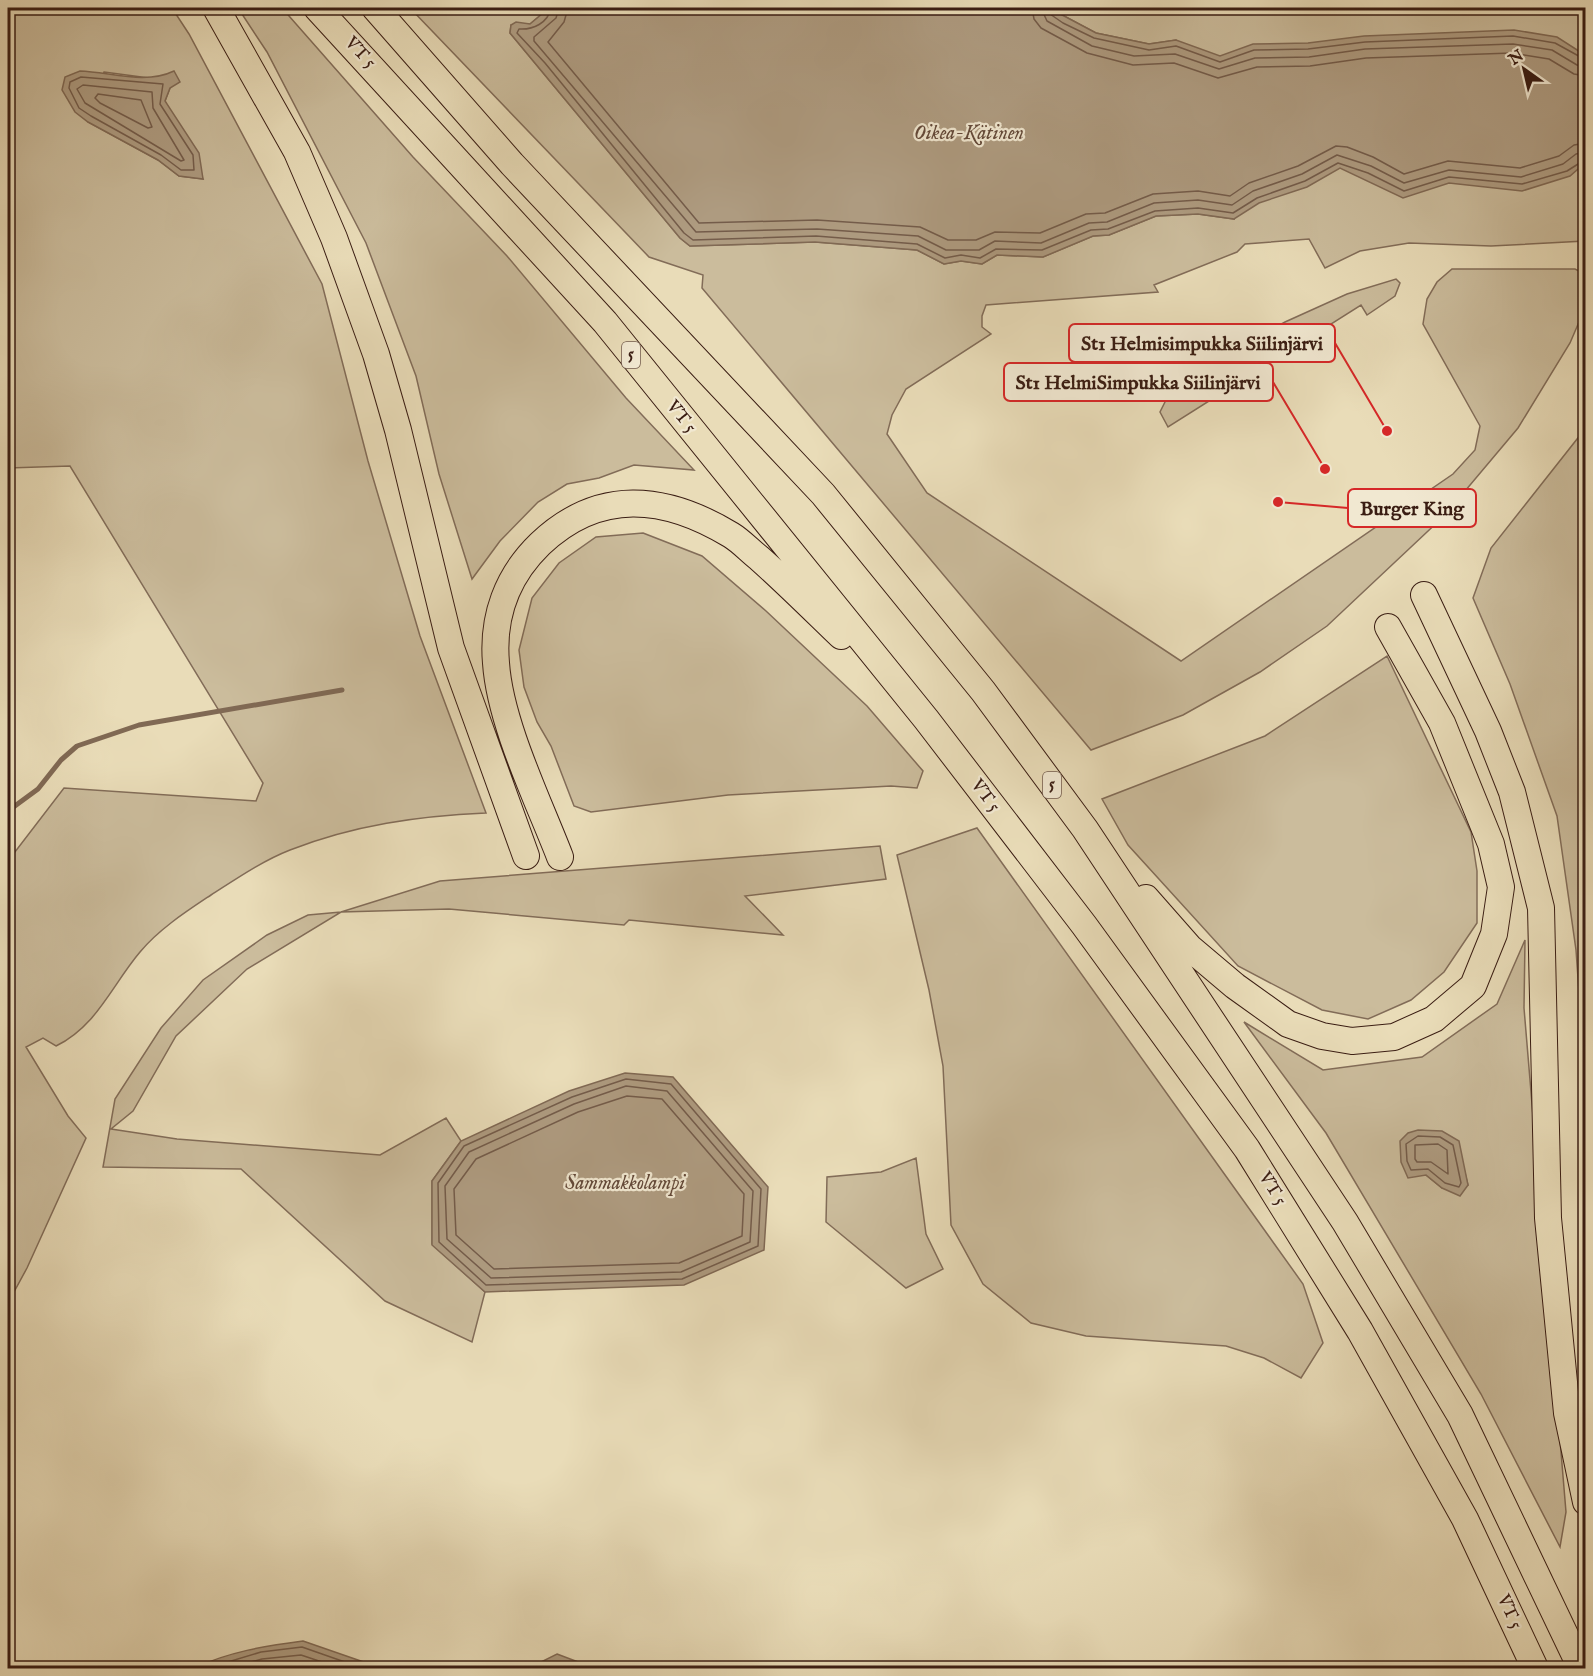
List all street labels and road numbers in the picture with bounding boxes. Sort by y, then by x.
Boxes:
street label: VT 5 [339,31,381,74]
road number: 5 [622,342,640,368]
street label: VT 5 [660,395,701,438]
road number: 5 [1043,772,1061,798]
street label: VT 5 [964,774,1005,818]
street label: VT 5 [1252,1167,1291,1211]
street label: VT 5 [1491,1590,1527,1633]

